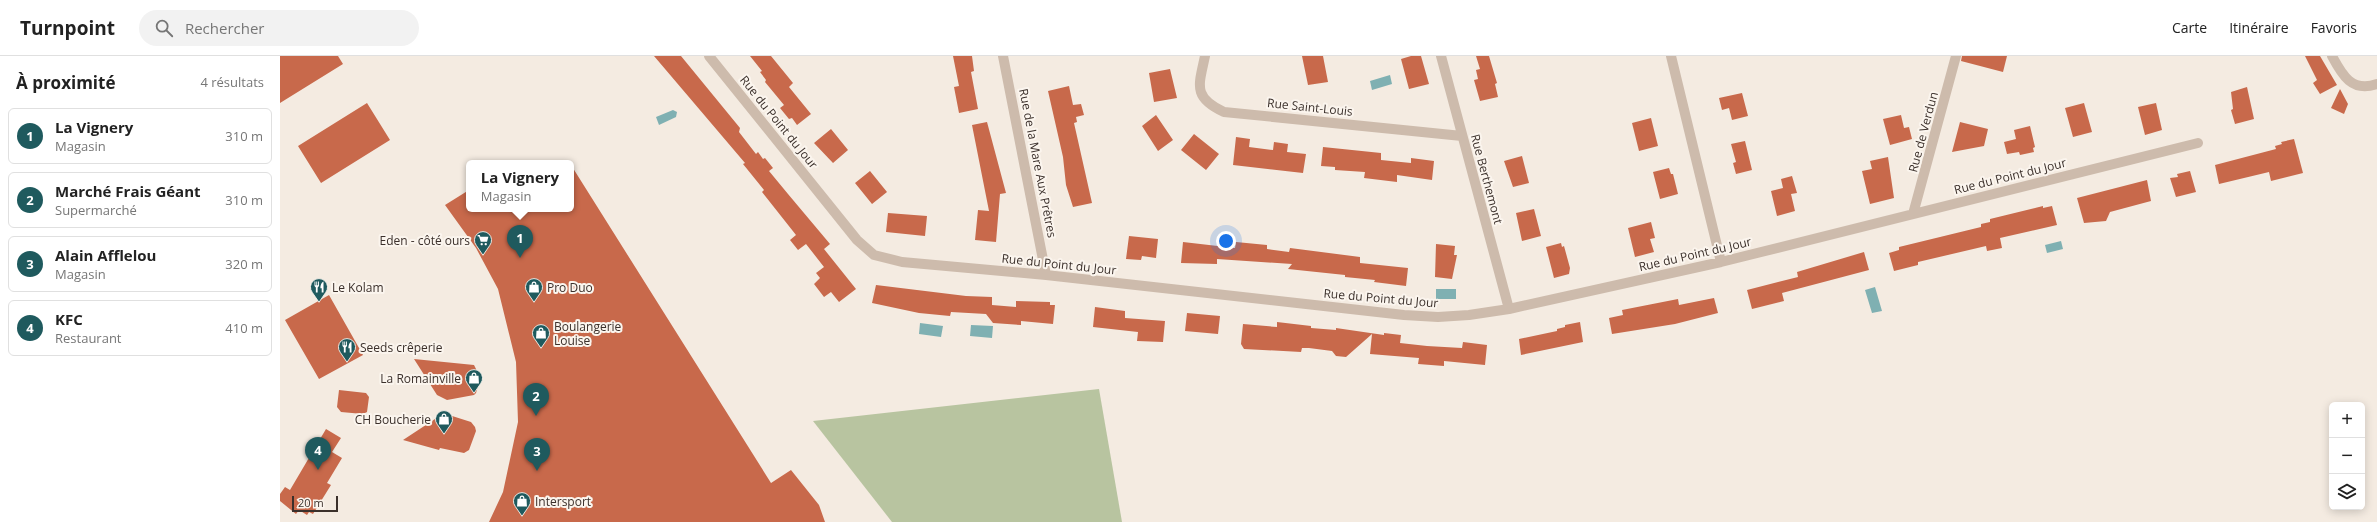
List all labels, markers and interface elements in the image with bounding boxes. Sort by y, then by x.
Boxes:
search box [139,10,419,46]
text: Turnpoint [20,15,115,41]
icon: search [153,17,175,39]
text: Rechercher [185,18,265,38]
text: Carte [2172,18,2207,37]
text: Itinéraire [2229,18,2289,37]
text: Favoris [2311,18,2357,37]
text: À proximité [16,71,115,94]
street label: Rue du Point du Jour [736,72,822,172]
text: 4 résultats [200,73,264,91]
street label: Rue de la Mare Aux Prêtres [1015,87,1061,239]
street label: Rue de Verdun [1904,90,1942,174]
street label: Rue Saint-Louis [1266,94,1354,120]
text: La Vignery [55,117,133,137]
text: 1 [26,127,34,145]
text: 310 m [225,127,263,145]
street label: Rue Berthemont [1467,132,1507,226]
text: Magasin [55,137,106,155]
street label: Rue du Point du Jour [1952,154,2068,198]
popup [466,160,574,212]
text: La Vignery [481,167,559,187]
text: Marché Frais Géant [55,181,201,201]
text: Magasin [481,187,532,205]
text: 2 [26,191,34,209]
text: 310 m [225,191,263,209]
text: Supermarché [55,201,137,219]
pin: 1 [507,225,533,258]
supermarket icon: Eden - côté ours [473,230,493,255]
your location [1216,231,1236,251]
place label: Eden - côté ours [379,232,470,249]
street label: Rue du Point du Jour [1637,233,1753,275]
text: Alain Afflelou [55,245,156,265]
street label: Rue du Point du Jour [1001,250,1117,278]
text: 3 [26,255,34,273]
text: 320 m [225,255,263,273]
text: Magasin [55,265,106,283]
restaurant icon: Le Kolam [309,277,329,302]
shop icon: Pro Duo [524,277,544,302]
place label: Le Kolam [332,279,384,296]
place label: Pro Duo [547,279,593,296]
street label: Rue du Point du Jour [1323,285,1439,311]
text: KFC [55,309,83,329]
place label: Boulangerie Louise [554,318,622,349]
text: 4 [26,319,34,337]
text: 410 m [225,319,263,337]
shop icon: Boulangerie Louise [531,323,551,348]
text: Restaurant [55,329,122,347]
restaurant icon: Seeds crêperie [337,337,357,362]
place label: Seeds crêperie [360,339,443,356]
shop icon: La Romainville [464,368,484,393]
place label: La Romainville [380,370,461,387]
pin: 2 [523,383,549,416]
map controls [2329,402,2365,510]
button: + [2329,402,2365,438]
shop icon: CH Boucherie [434,409,454,434]
place label: CH Boucherie [355,411,431,428]
pin: 4 [305,437,331,470]
pin: 3 [524,438,550,471]
button: − [2329,438,2365,474]
button: layers [2329,474,2365,510]
shop icon: Intersport [512,491,532,516]
place label: Intersport [535,493,591,510]
scale bar [292,494,338,513]
text: 20 m [298,495,324,510]

